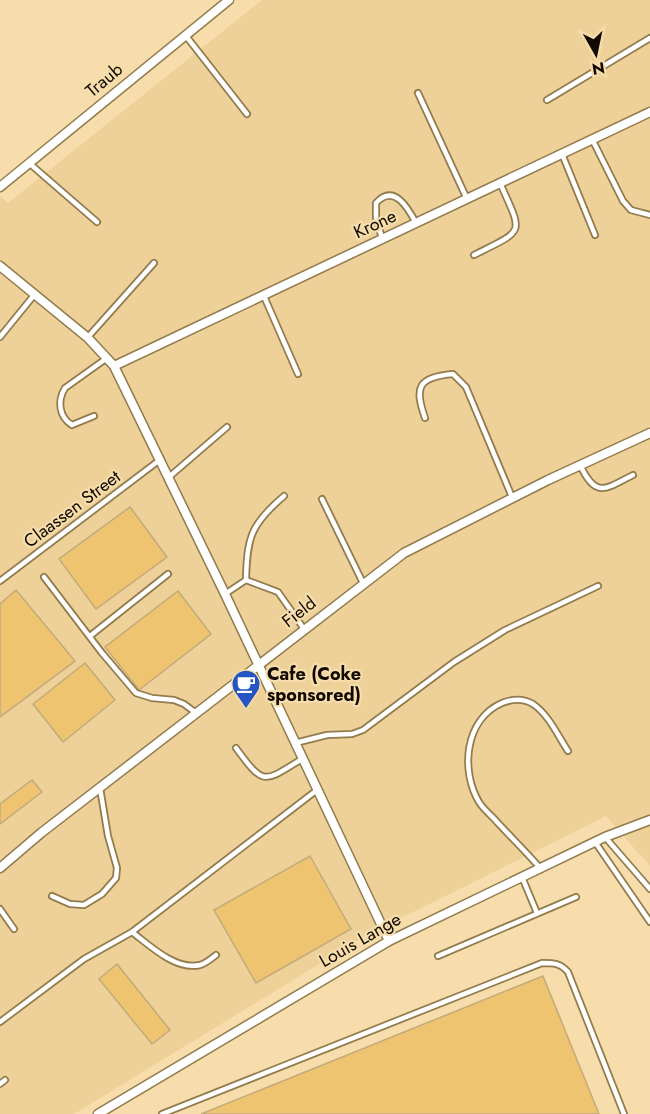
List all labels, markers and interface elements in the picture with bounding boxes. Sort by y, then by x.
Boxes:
north arrow [566,24,626,84]
text: N [590,56,606,81]
street label: Traub [80,57,128,103]
street label: Krone [349,203,401,245]
street label: Claassen Street [18,463,126,554]
street label: Field [276,590,322,634]
place label: Cafe (Coke sponsored) [267,661,361,708]
cafe icon: Cafe (Coke sponsored) [230,668,262,710]
street label: Louis Lange [314,906,406,974]

